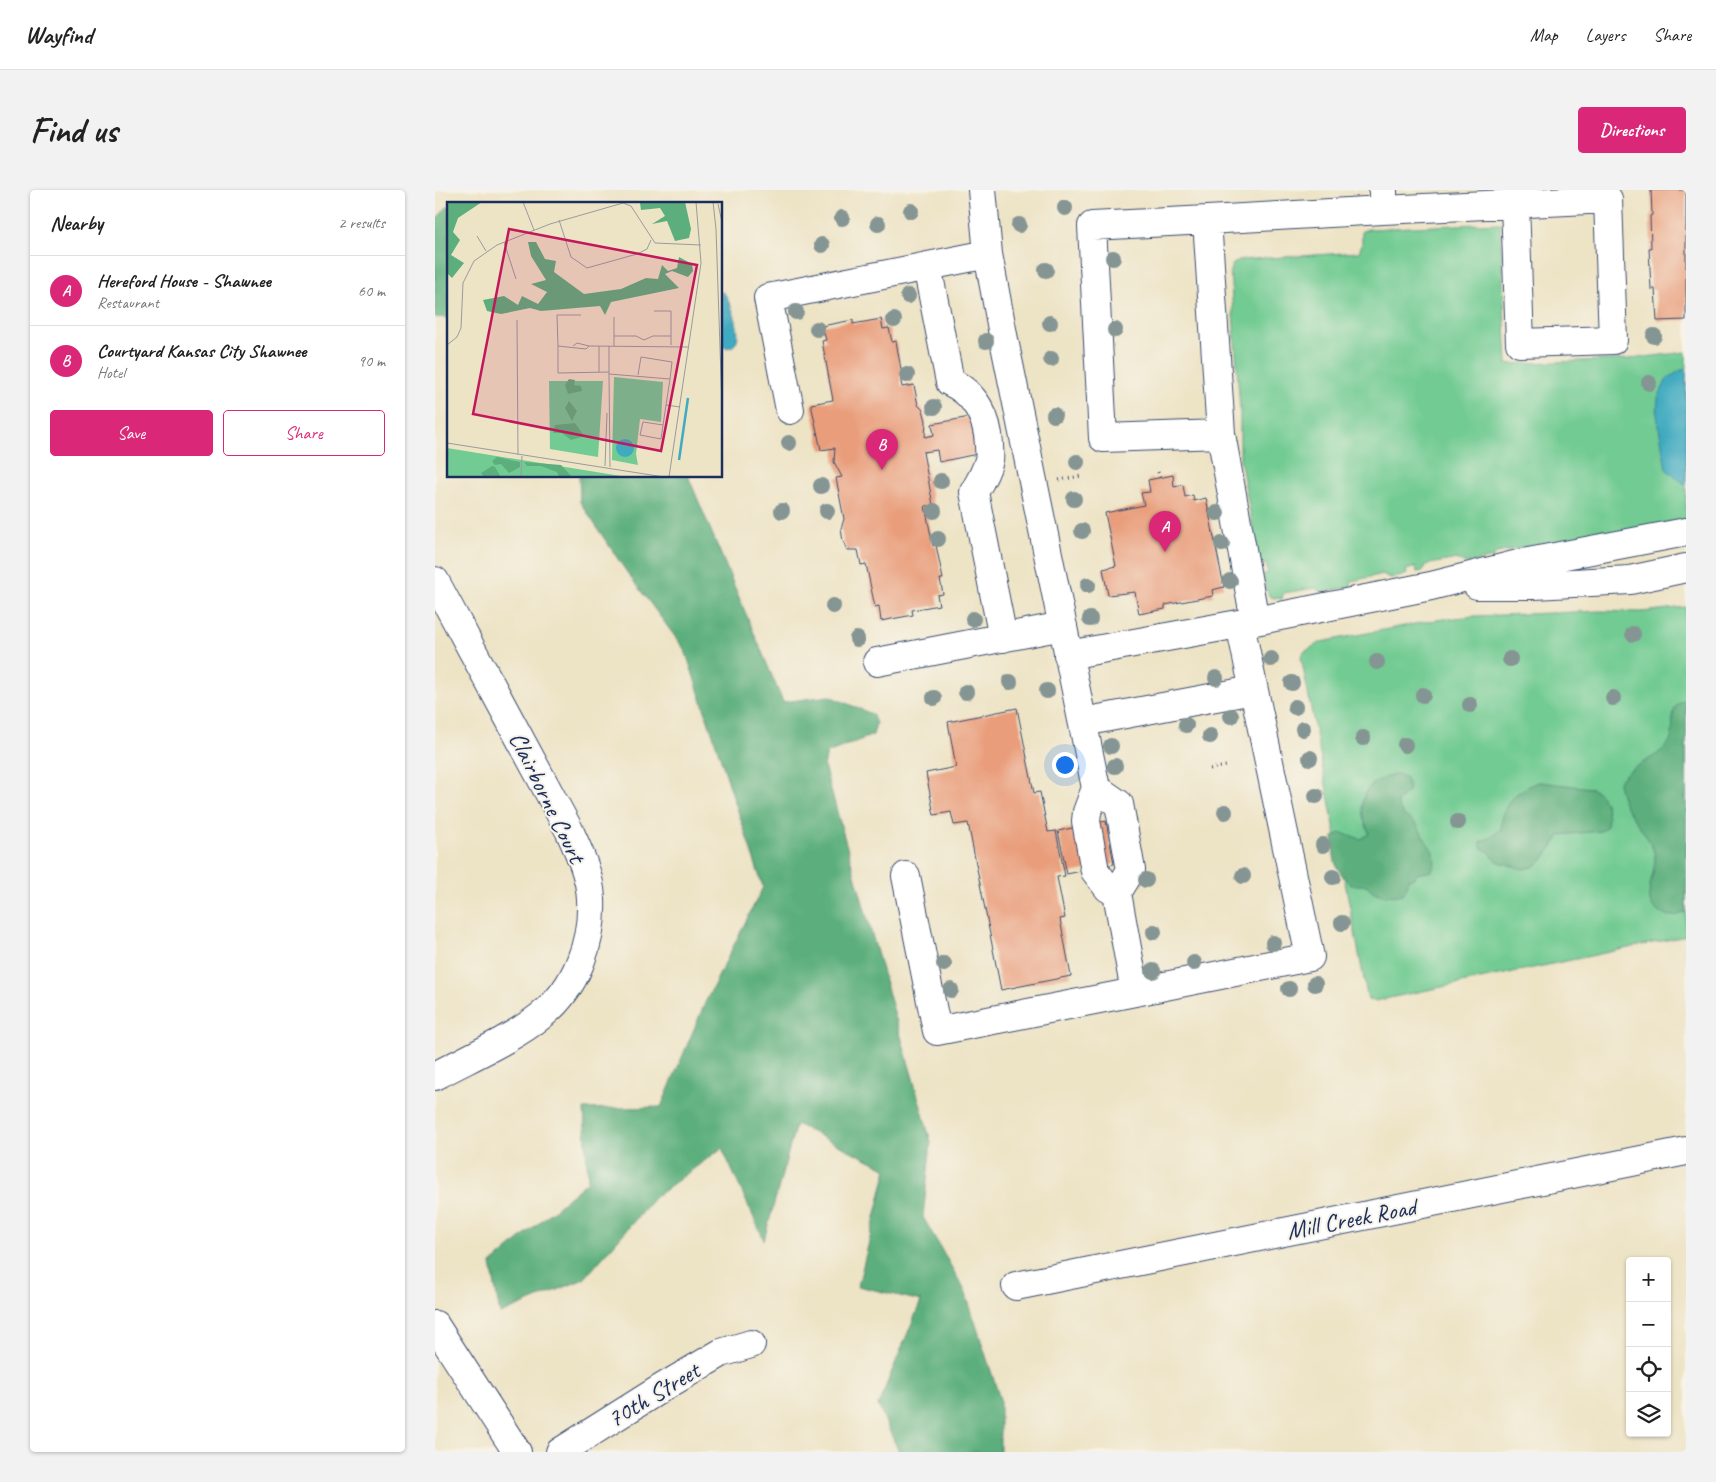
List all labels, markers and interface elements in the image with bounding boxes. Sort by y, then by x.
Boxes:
text: Wayfind [25,20,92,50]
text: Map [1530,24,1558,46]
text: Layers [1586,24,1625,46]
text: Share [1653,24,1691,46]
button: Directions [1578,107,1686,153]
text: Find us [30,108,117,153]
inset map [447,202,723,478]
text: Nearby [50,210,103,236]
text: 2 results [338,213,385,233]
text: Hereford House - Shawnee [97,269,271,293]
text: A [62,281,70,301]
text: 60 m [358,281,385,301]
text: Restaurant [97,293,159,313]
text: Courtyard Kansas City Shawnee [97,339,306,363]
text: B [62,351,70,371]
text: 90 m [358,351,385,371]
text: Hotel [97,363,125,383]
button: Save [50,410,213,456]
button: Share [223,410,385,456]
pin: B [866,429,898,470]
pin: A [1149,511,1181,552]
street label: Clairborne Court [502,727,594,871]
your location [1052,752,1078,778]
street label: Mill Creek Road [1284,1190,1423,1247]
map controls [1626,1257,1671,1437]
button: + [1626,1257,1671,1302]
button: − [1626,1302,1671,1347]
button: locate [1626,1347,1671,1392]
street label: 70th Street [601,1353,708,1435]
button: layers [1626,1392,1671,1437]

